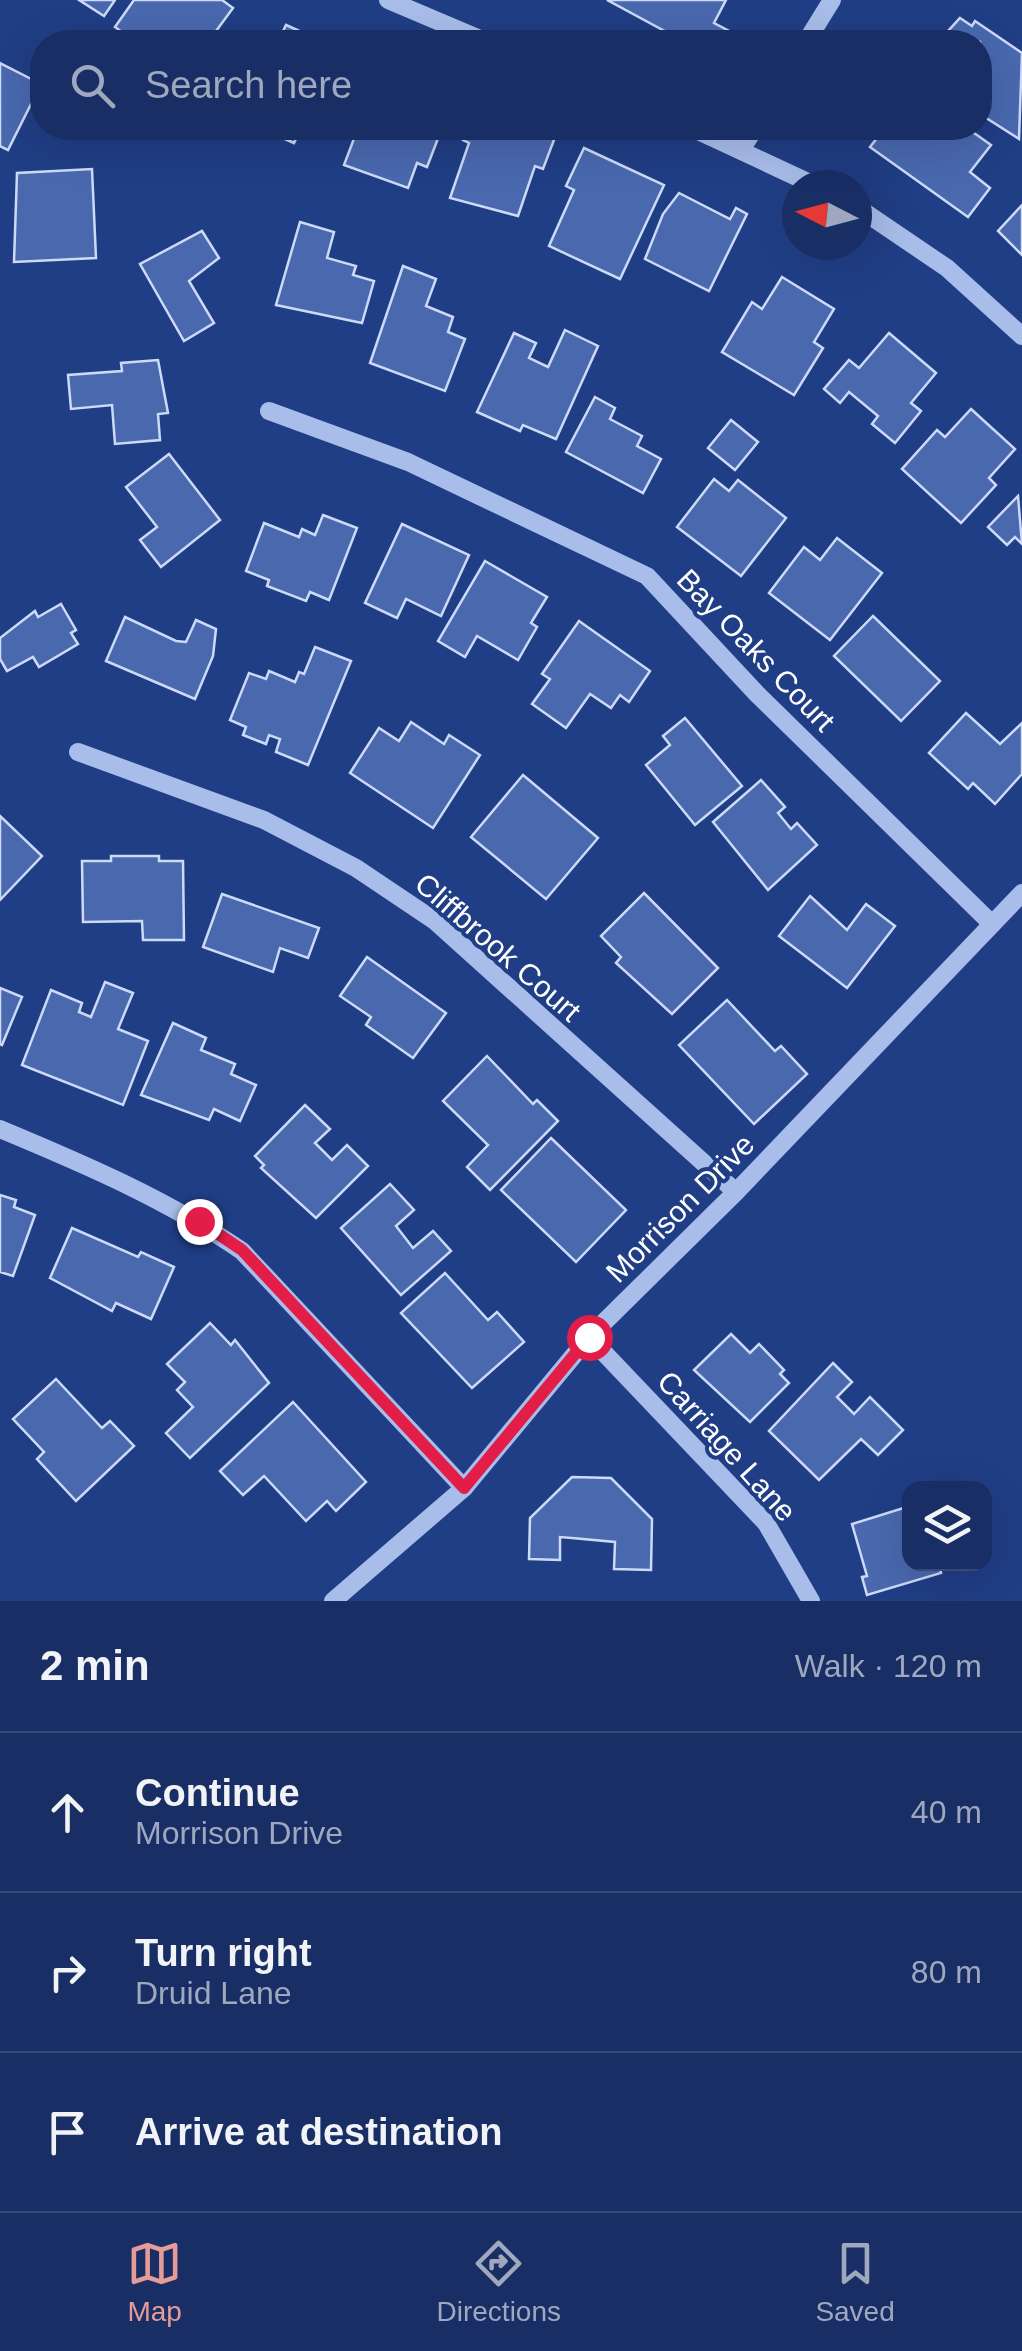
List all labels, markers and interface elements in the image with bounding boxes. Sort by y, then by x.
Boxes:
search box [30,30,992,140]
icon: search [65,58,120,113]
text: Search here [145,64,352,106]
north arrow [782,170,872,260]
street label: Bay Oaks Court [671,562,842,738]
street label: Cliffbrook Court [409,866,588,1028]
street label: Morrison Drive [599,1127,761,1289]
route end [177,1199,223,1245]
route start [567,1315,613,1361]
street label: Carriage Lane [651,1364,803,1528]
map controls [902,1481,992,1571]
button: layers [902,1481,992,1571]
text: 2 min [40,1642,150,1689]
text: Walk · 120 m [795,1648,982,1684]
text: Continue [135,1772,300,1814]
icon: ahead [40,1785,95,1840]
text: 40 m [911,1794,982,1830]
text: Morrison Drive [135,1815,343,1851]
text: Turn right [135,1932,312,1974]
icon: right [40,1945,95,2000]
text: 80 m [911,1954,982,1990]
text: Druid Lane [135,1975,292,2011]
icon: arrive [40,2105,95,2160]
text: Arrive at destination [135,2111,502,2153]
tab: Map [127,2236,182,2328]
tab: Directions [437,2236,561,2328]
tab: Saved [815,2236,895,2328]

